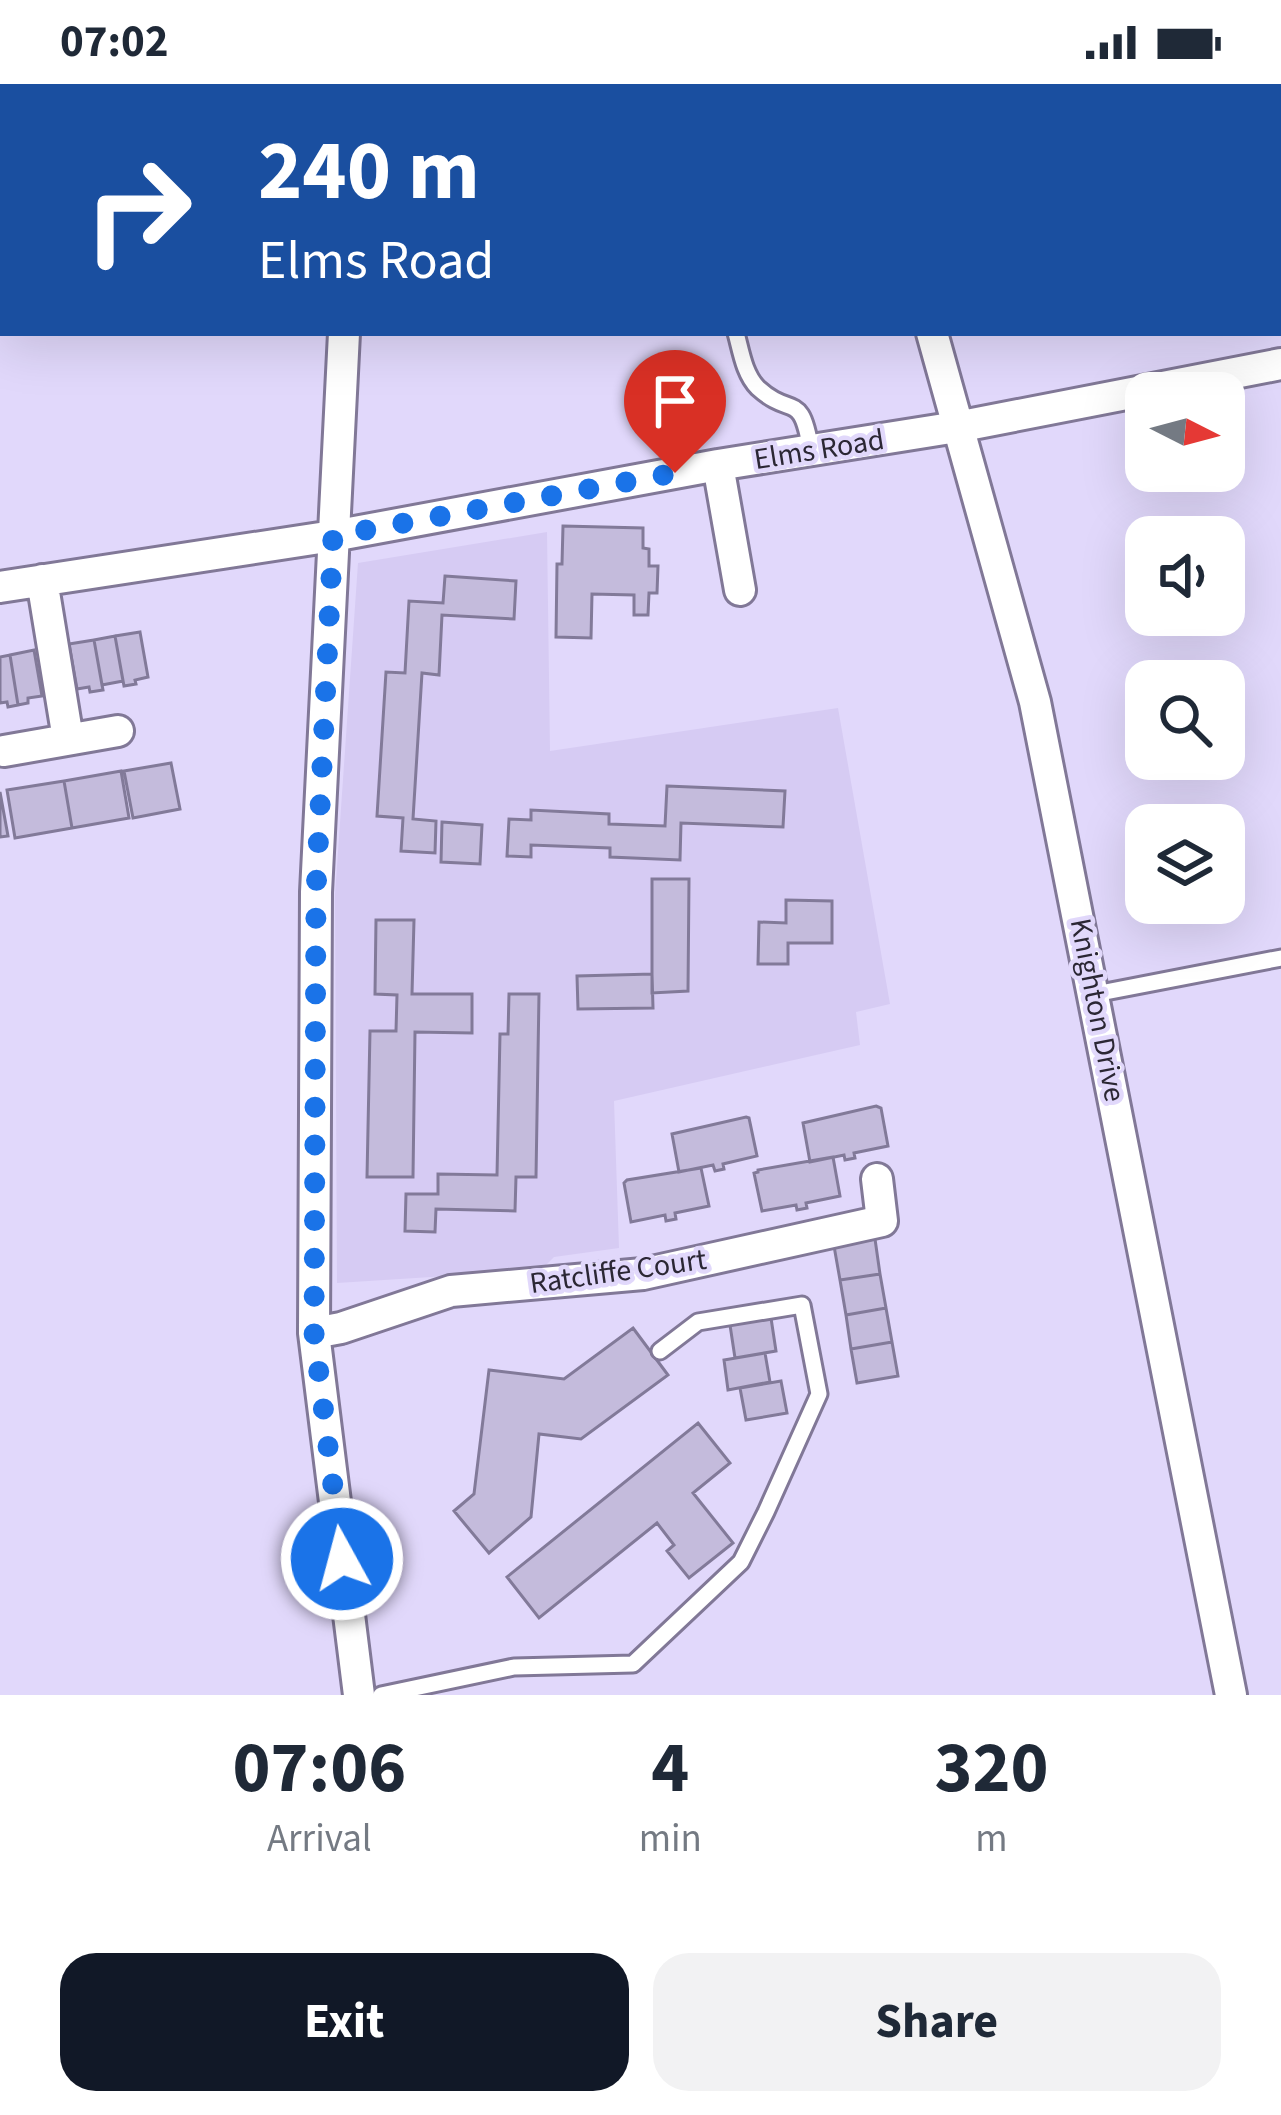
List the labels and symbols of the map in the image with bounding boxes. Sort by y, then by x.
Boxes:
pin [624,350,726,473]
north arrow [1125,372,1245,492]
street label: Elms Road [751,418,887,481]
street label: Knighton Drive [1059,915,1136,1106]
street label: Ratcliffe Court [527,1238,709,1305]
position arrow [279,1496,405,1622]

